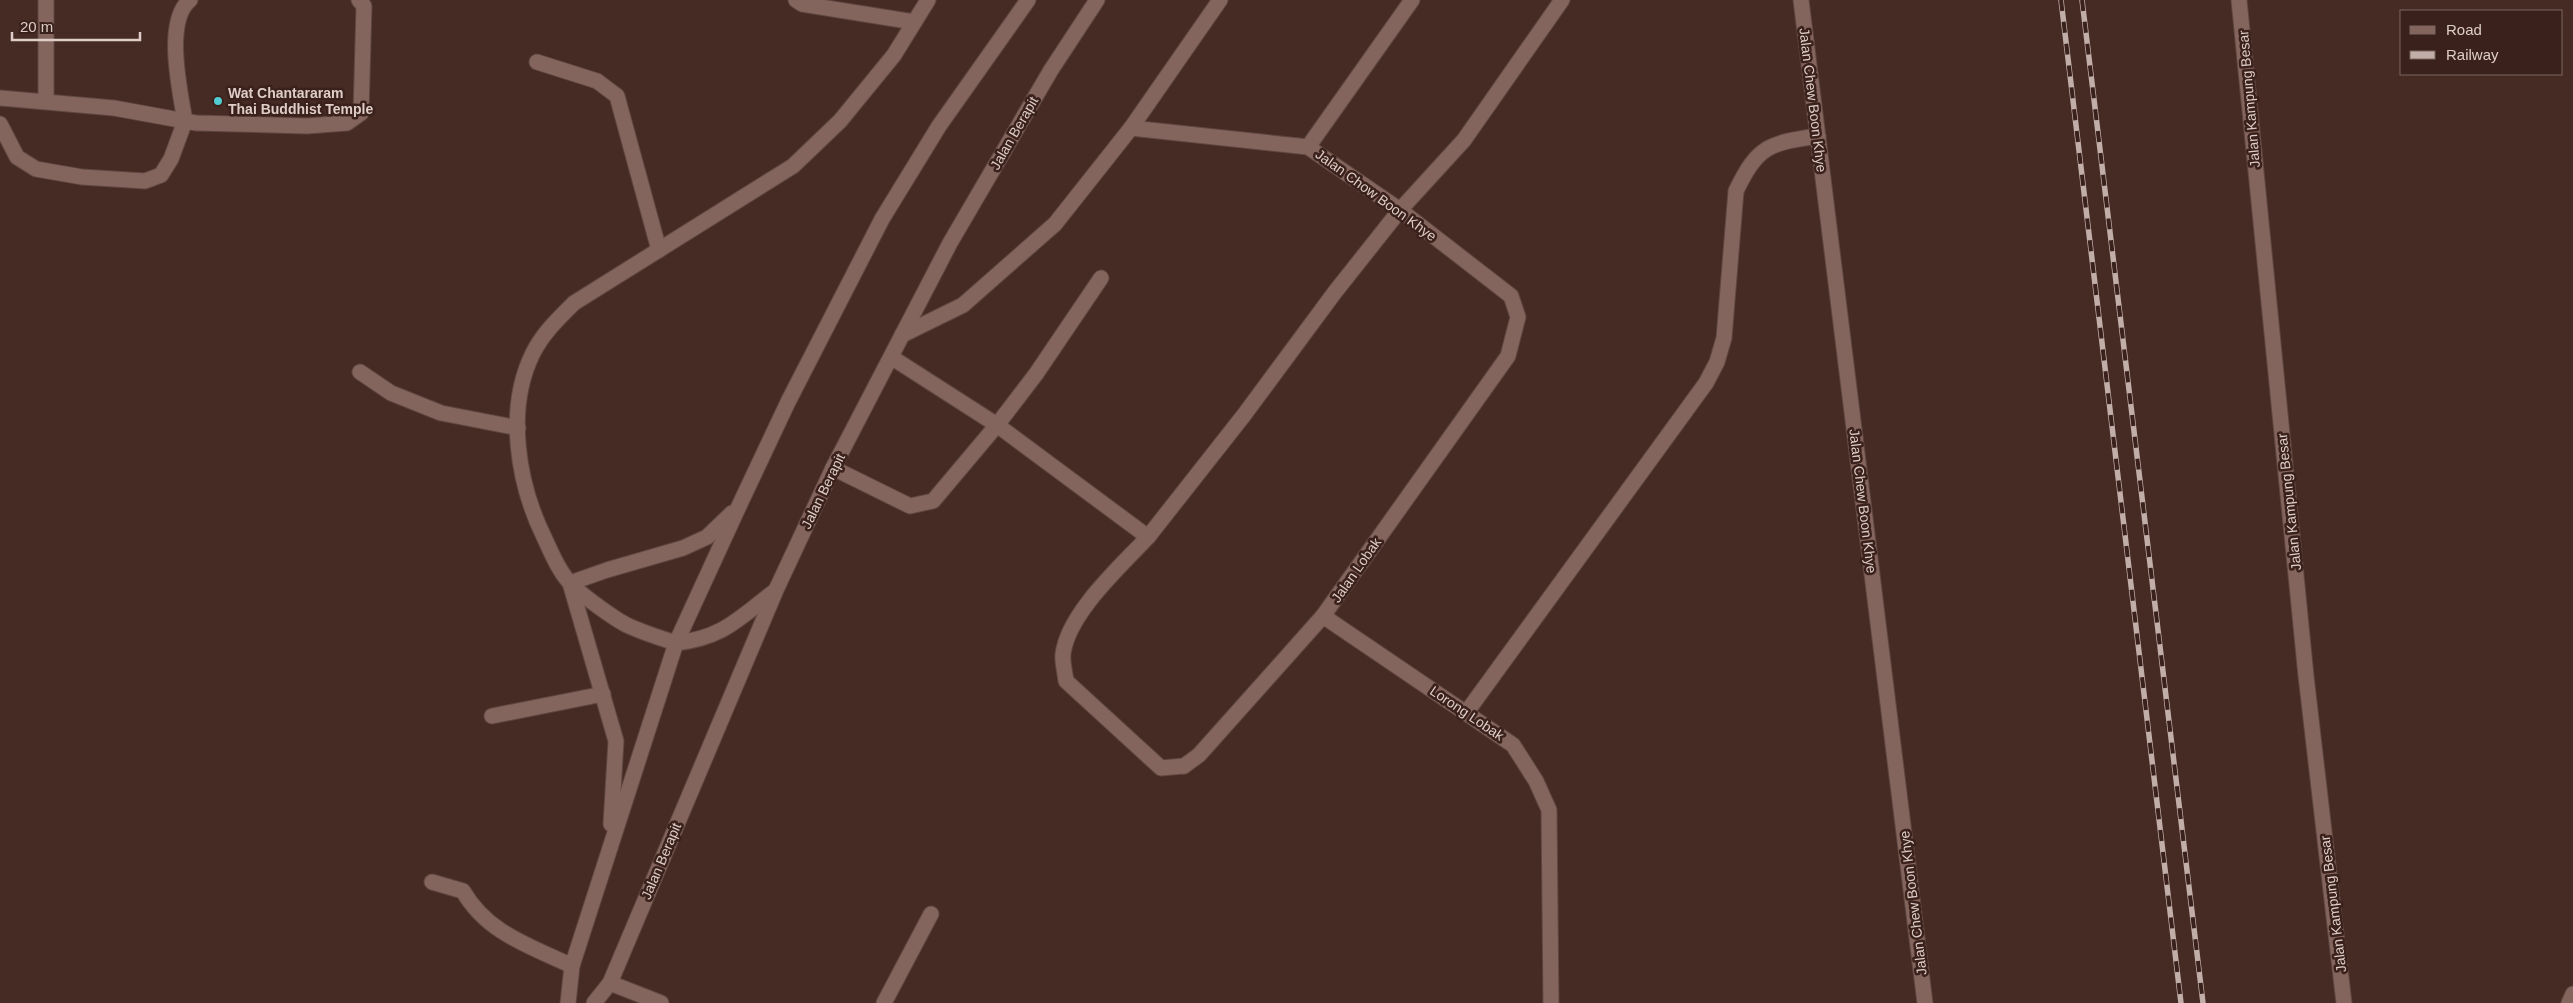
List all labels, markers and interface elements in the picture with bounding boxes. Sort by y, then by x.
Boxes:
scale bar [12,10,140,42]
legend [2400,10,2563,75]
text: 20 m [20,18,53,35]
text: Road [2446,21,2482,38]
street label: Jalan Chew Boon Khye [1796,27,1830,173]
street label: Jalan Kampung Besar [2235,29,2263,168]
text: Railway [2446,46,2499,63]
place label: Wat Chantararam Thai Buddhist Temple [228,85,373,117]
street label: Jalan Berapit [987,94,1041,172]
marker: Wat Chantararam Thai Buddhist Temple [212,95,224,107]
street label: Jalan Chow Boon Khye [1312,146,1440,244]
street label: Jalan Chew Boon Khye [1846,428,1880,574]
street label: Jalan Kampung Besar [2274,432,2304,571]
street label: Jalan Berapit [798,451,848,531]
street label: Jalan Lobak [1328,534,1385,606]
street label: Lorong Lobak [1427,682,1508,744]
street label: Jalan Berapit [638,820,684,902]
street label: Jalan Chew Boon Khye [1896,830,1930,976]
street label: Jalan Kampung Besar [2317,834,2349,973]

